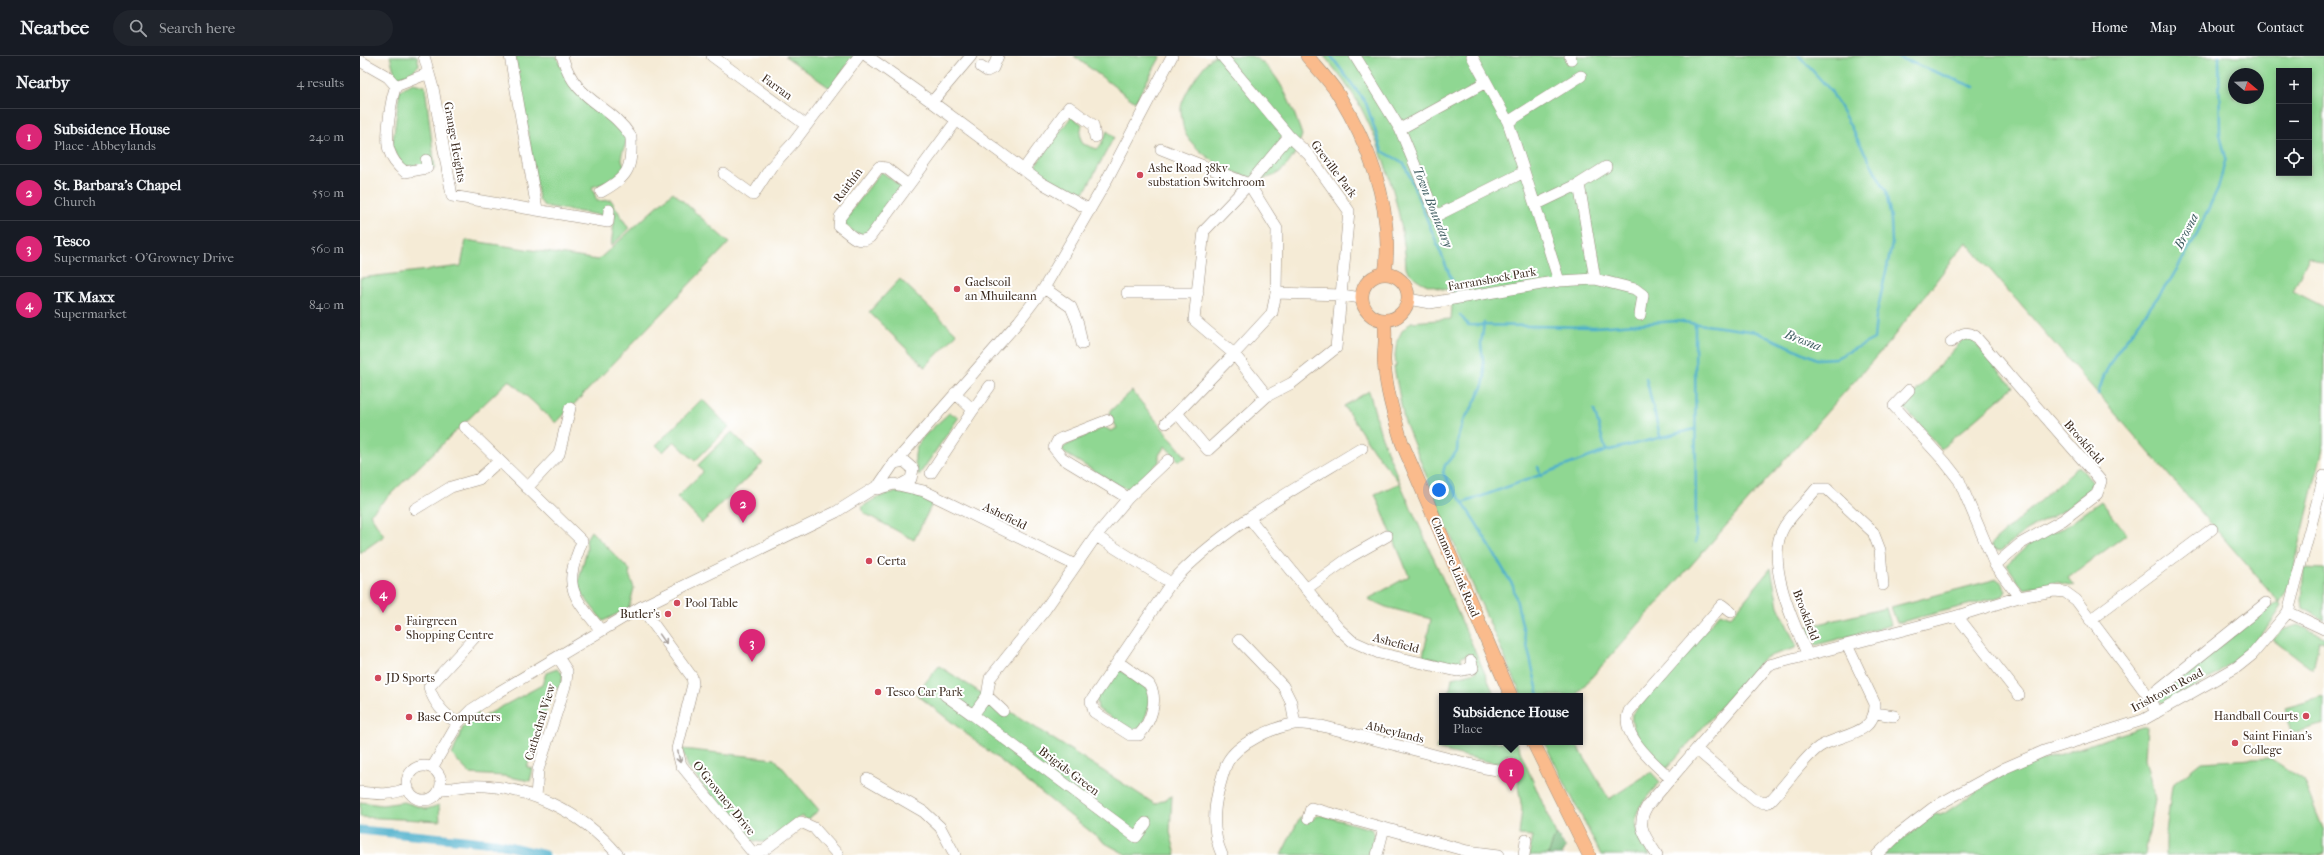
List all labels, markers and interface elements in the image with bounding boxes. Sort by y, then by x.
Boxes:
search box [113,10,393,46]
text: Nearbee [20,17,89,39]
icon: search [127,17,149,39]
text: Search here [159,19,235,37]
text: Home [2091,19,2128,36]
text: Map [2150,19,2177,36]
text: About [2199,19,2235,36]
text: Contact [2257,19,2304,36]
north arrow [2228,68,2264,104]
map controls [2276,68,2312,176]
button: + [2276,68,2312,104]
street label: Farran [759,71,795,103]
text: Nearby [16,72,70,92]
text: 4 results [297,75,344,90]
street label: Grange Heights [441,101,469,184]
button: − [2276,104,2312,140]
text: Subsidence House [54,120,170,138]
text: 1 [27,129,31,144]
text: 240 m [309,129,344,144]
text: Place · Abbeylands [54,138,156,153]
street label: Greville Park [1308,138,1360,201]
button: locate [2276,140,2312,176]
place label: Ashe Road 38kv substation Switchroom [1147,161,1265,189]
water label: Town Boundary [1410,164,1456,250]
street label: Raithín [831,165,865,205]
marker: Ashe Road 38kv substation Switchroom [1135,170,1145,180]
text: St. Barbara's Chapel [54,176,181,194]
text: 2 [26,185,32,200]
text: 550 m [312,185,344,200]
text: Church [54,194,96,209]
water label: Brosna [2170,210,2201,252]
text: Tesco [54,232,90,250]
text: 3 [26,241,32,256]
text: 560 m [311,241,344,256]
text: Supermarket · O'Growney Drive [54,250,234,265]
street label: Farranshock Park [1447,264,1538,294]
place label: Gaelscoil an Mhuileann [965,275,1037,303]
marker: Gaelscoil an Mhuileann [952,284,962,294]
text: TK Maxx [54,288,115,306]
text: 4 [25,297,33,312]
text: 840 m [309,297,344,312]
text: Supermarket [54,306,127,321]
water label: Brosna [1782,326,1824,354]
street label: Brookfield [2061,417,2107,467]
your location [1429,480,1449,500]
pin: 2 [730,490,756,523]
street label: Ashefield [980,499,1030,533]
street label: Clonmore Link Road [1428,515,1483,619]
place label: Certa [877,554,906,568]
marker: Certa [864,556,874,566]
pin: 4 [370,580,396,613]
street label: Brookfield [1790,588,1822,643]
place label: Pool Table [685,596,738,610]
marker: Pool Table [672,598,682,608]
place label: Butler’s [620,607,661,621]
marker: Butler’s [663,609,673,619]
place label: Fairgreen Shopping Centre [406,614,494,642]
marker: Fairgreen Shopping Centre [393,623,403,633]
pin: 3 [739,629,765,662]
street label: Ashefield [1370,630,1421,656]
one-way arrow [659,633,667,644]
street label: Irishtown Road [2129,665,2206,715]
place label: JD Sports [385,671,435,685]
marker: JD Sports [373,673,383,683]
street label: Cathedral View [522,681,559,762]
place label: Tesco Car Park [886,685,963,699]
marker: Tesco Car Park [873,687,883,697]
popup [1439,693,1583,745]
text: Subsidence House [1453,703,1569,721]
place label: Handball Courts [2214,709,2299,723]
place label: Base Computers [417,710,501,724]
marker: Handball Courts [2301,711,2311,721]
marker: Base Computers [404,712,414,722]
street label: Abbeylands [1364,718,1426,746]
text: Place [1453,721,1483,736]
place label: Saint Finian's College [2243,729,2312,757]
marker: Saint Finian's College [2230,738,2240,748]
street label: Brigids Green [1036,744,1102,798]
one-way arrow [675,750,683,763]
street label: O'Growney Drive [690,758,758,838]
pin: 1 [1498,758,1524,791]

